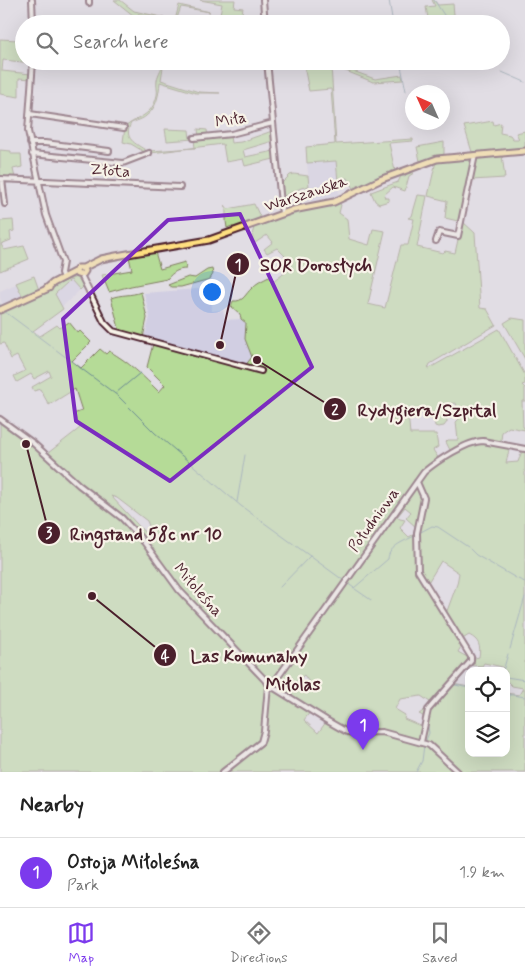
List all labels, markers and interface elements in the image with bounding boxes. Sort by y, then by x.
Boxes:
search box [15,15,510,70]
icon: search [33,29,61,57]
text: Search here [73,30,169,55]
north arrow [405,85,450,130]
street label: Miła [214,107,248,133]
street label: Złota [89,159,131,183]
street label: Warszawska [262,171,350,217]
callout: SOR Dorosłych [226,248,382,281]
text: SOR Dorosłych [260,254,372,278]
text: 1 [235,256,241,276]
your location [199,279,225,305]
callout: Rydygiera/Szpital [322,393,506,426]
text: Rydygiera/Szpital [358,399,497,425]
text: 2 [331,401,339,421]
street label: Południowa [344,484,404,556]
callout: Ringstand 58c nr 10 [36,517,232,550]
text: Ringstand 58c nr 10 [70,523,222,549]
text: 3 [46,524,53,544]
street label: Miłoleśna [169,559,227,621]
callout: Las Komunalny [152,639,321,672]
text: Las Komunalny [191,645,307,669]
text: 4 [161,647,170,667]
map controls [465,667,510,757]
button: locate [465,667,510,712]
district label: Miłolas [266,673,320,697]
pin: 1 [347,709,379,750]
button: layers [465,712,510,757]
text: Nearby [20,791,84,819]
text: Ostoja Miłoleśna [67,850,200,875]
text: 1 [32,862,40,883]
text: 1.9 km [459,862,505,883]
text: Park [67,875,99,896]
tab: Map [67,919,95,967]
tab: Directions [230,919,288,967]
tab: Saved [422,919,458,967]

